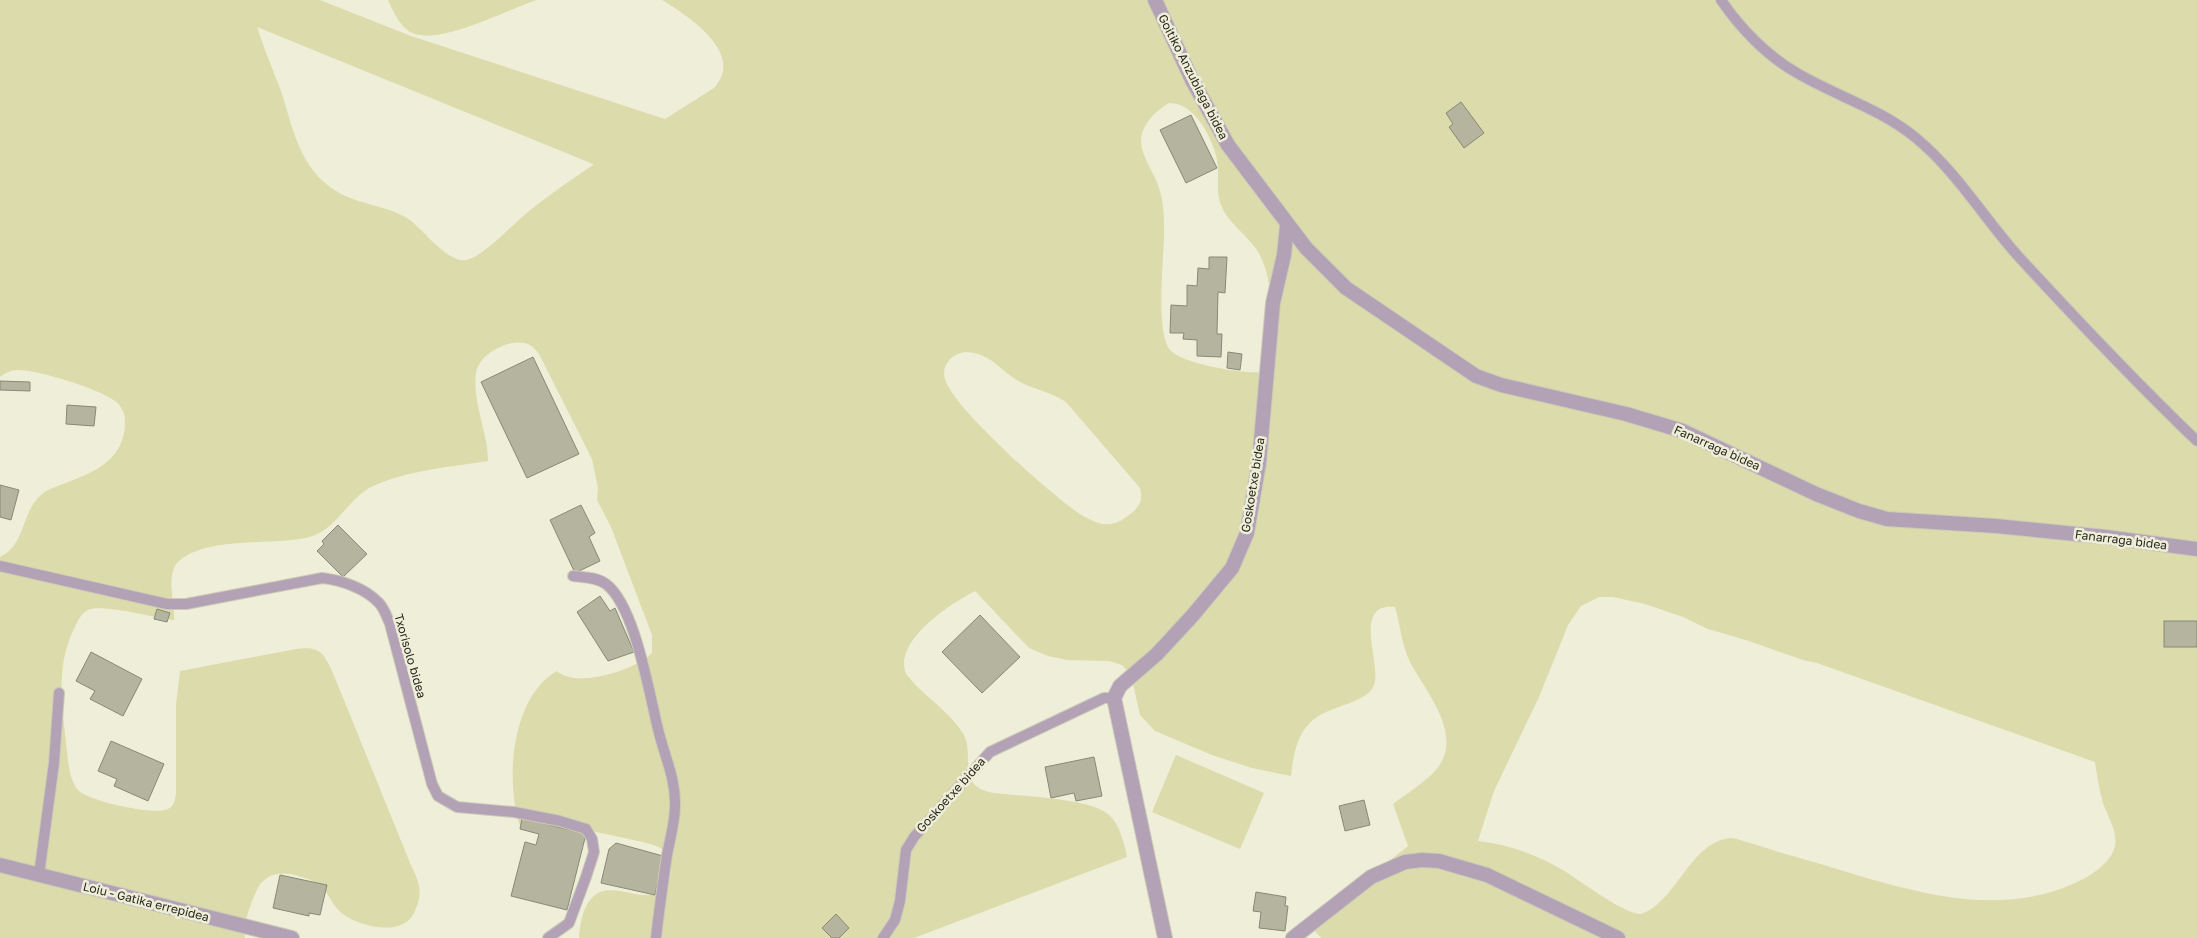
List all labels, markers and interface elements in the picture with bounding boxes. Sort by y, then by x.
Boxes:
street label: Goitiko Anzubiaga bidea [1155,12,1232,142]
street label: Fanarraga bidea [1672,422,1763,473]
street label: Goskoetxe bidea [1238,436,1267,533]
street label: Fanarraga bidea [2074,526,2168,553]
street label: Txorisolo bidea [391,612,430,700]
street label: Goskoetxe bidea [913,754,988,835]
street label: Loiu - Gatika errepidea [82,879,211,924]

